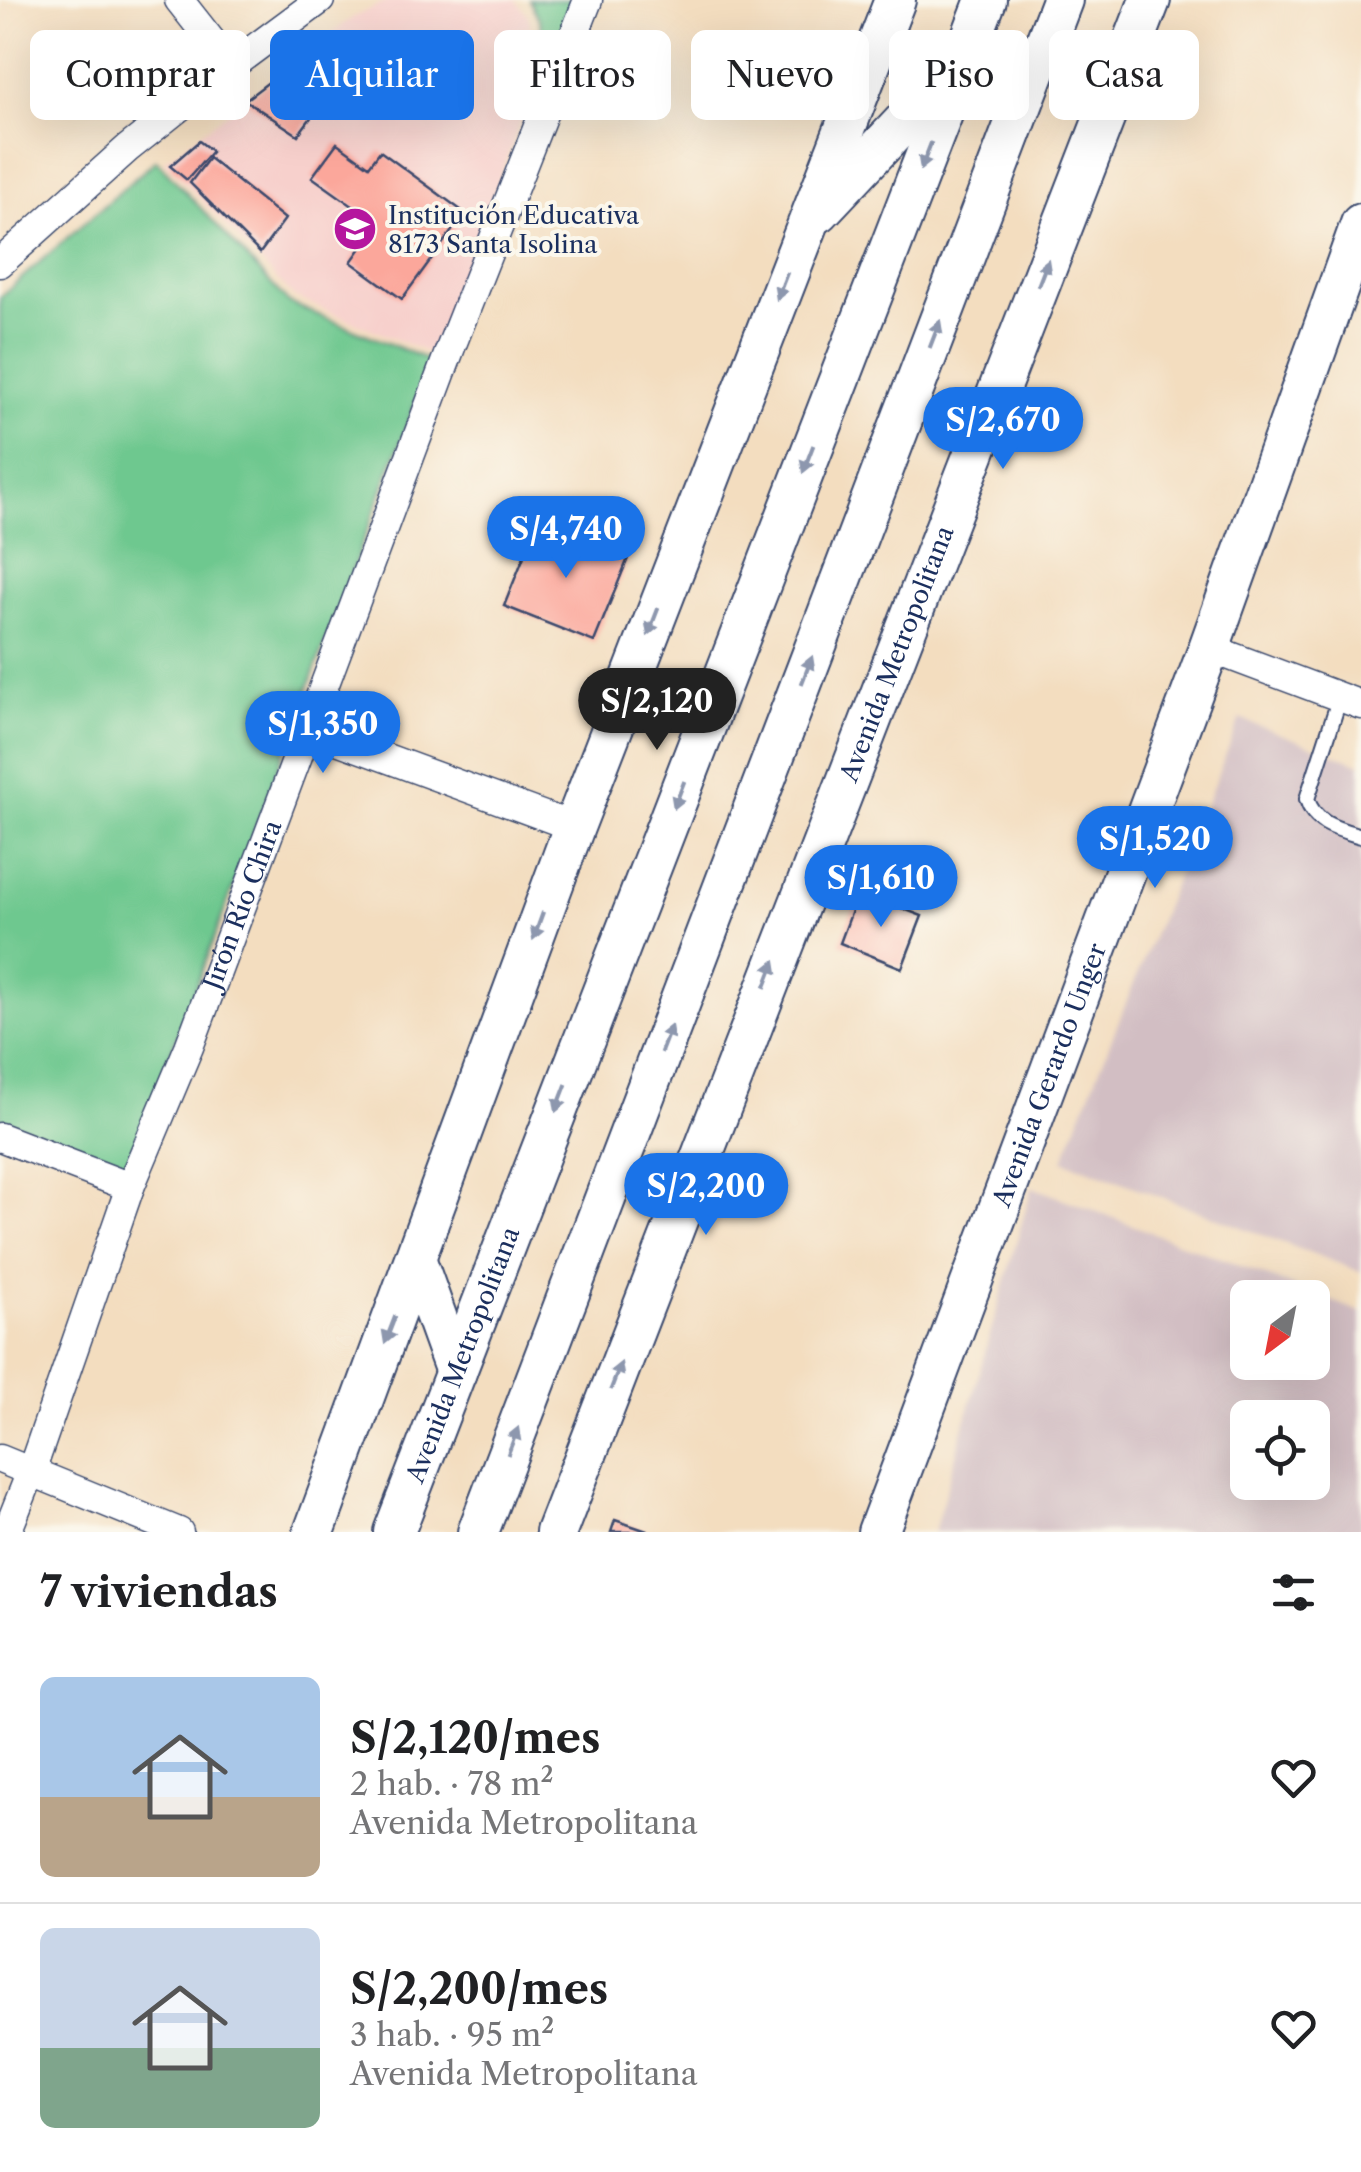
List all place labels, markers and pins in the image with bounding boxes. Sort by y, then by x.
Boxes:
place label: Institución Educativa 8173 Santa Isolina [388,200,640,260]
school or university icon: Institución Educativa 8173 Santa Isolina [332,206,378,252]
pin: S/2,670 [911,387,1095,472]
pin: S/4,740 [474,496,658,581]
pin: S/2,120 [565,668,749,753]
pin: S/1,350 [231,691,415,776]
pin: S/1,520 [1063,806,1247,891]
pin: S/1,610 [789,845,973,930]
pin: S/2,200 [614,1153,798,1238]

